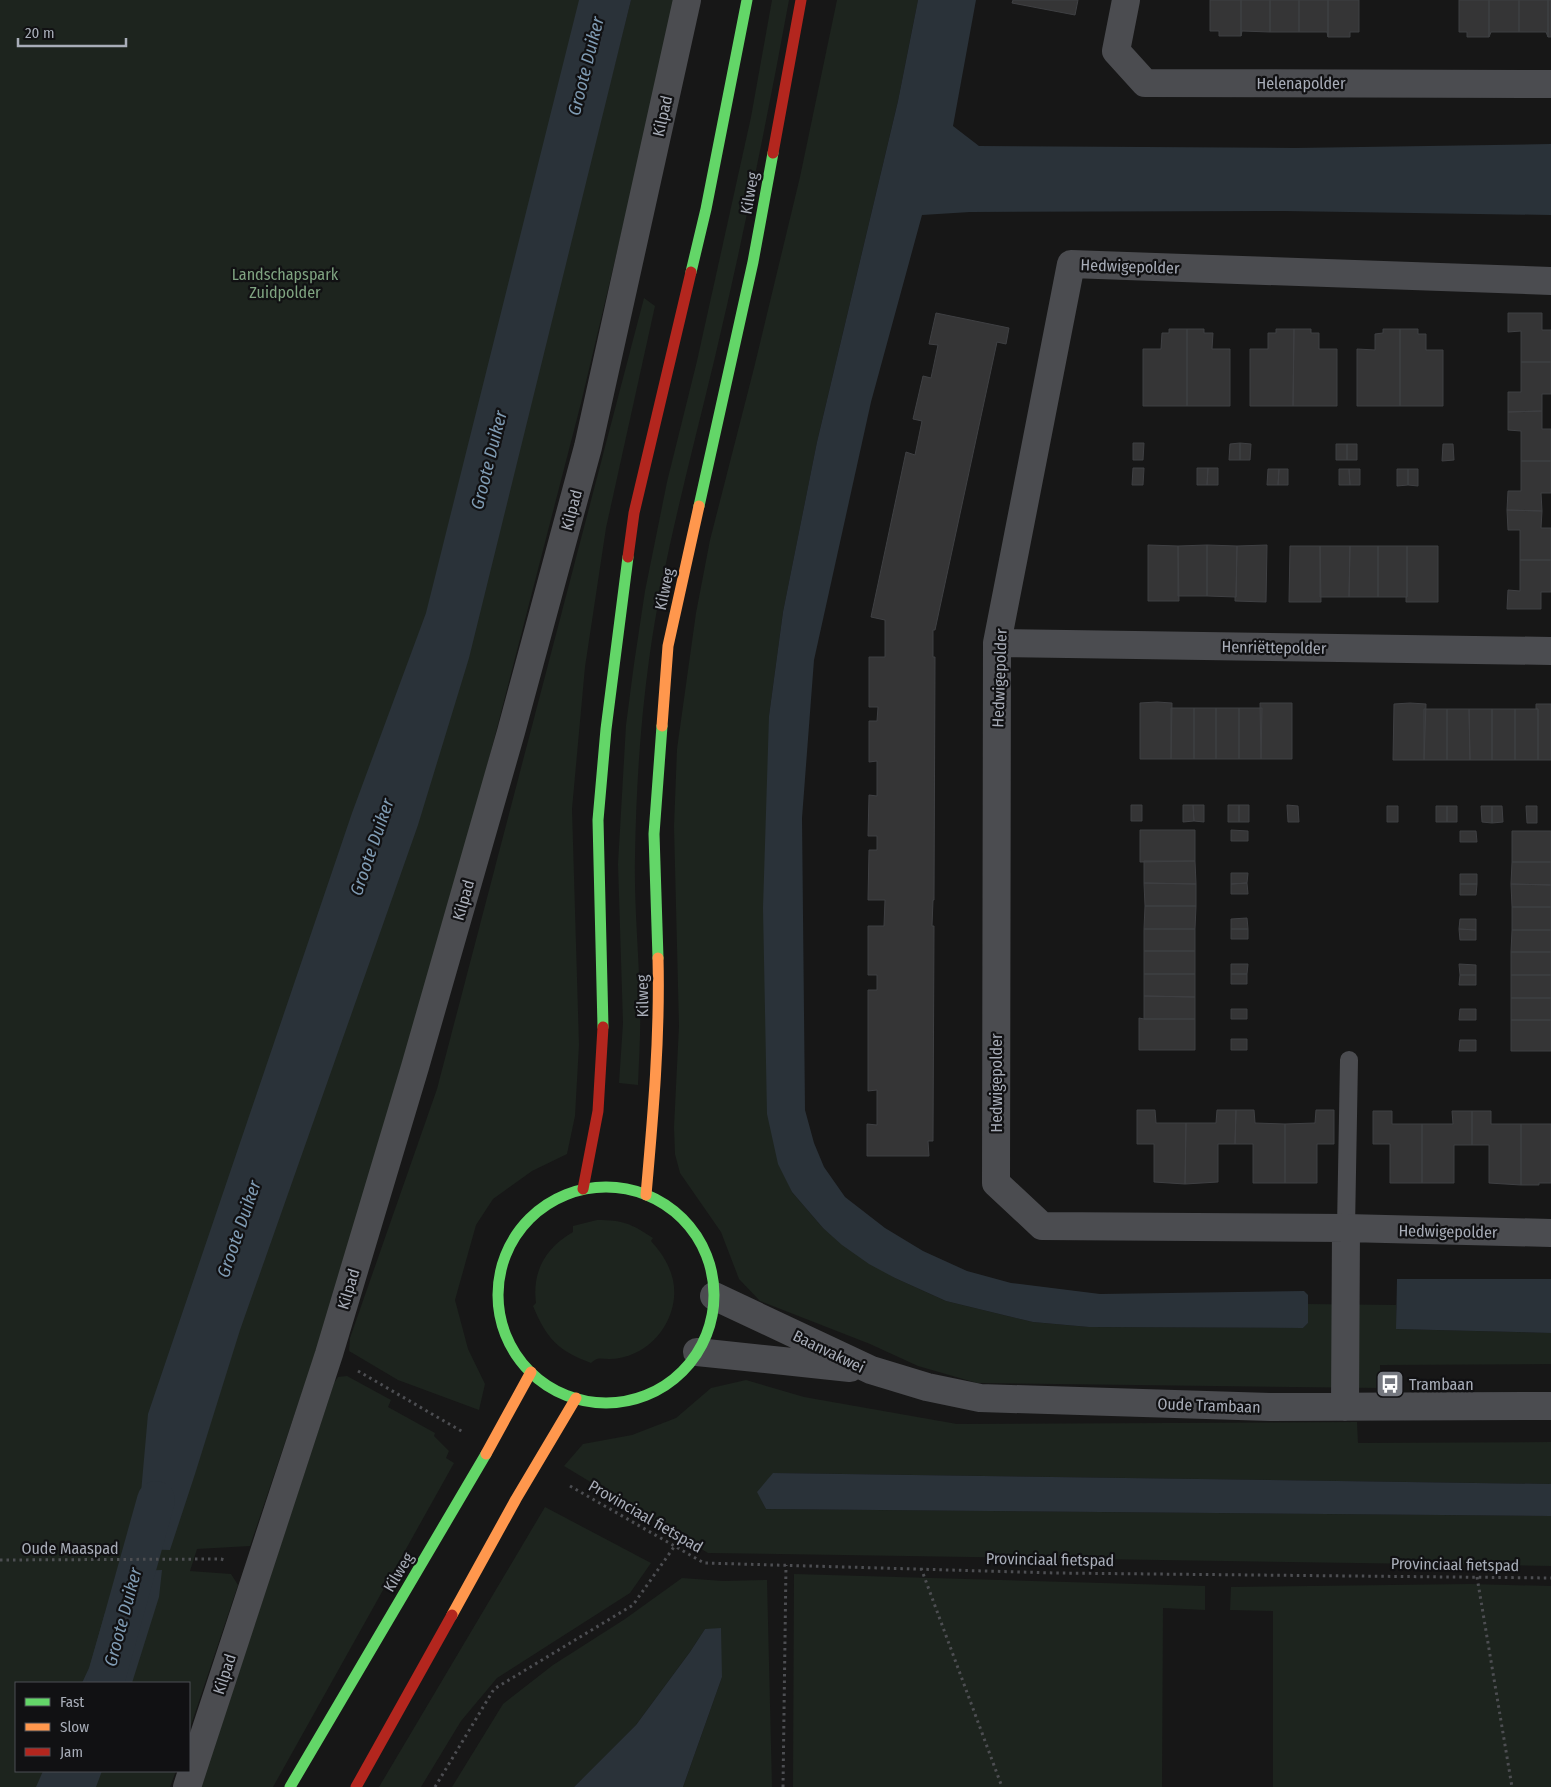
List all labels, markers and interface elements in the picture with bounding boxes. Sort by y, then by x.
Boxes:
water label: Groote Duiker [563,14,609,118]
scale bar [18,15,125,47]
text: 20 m [25,24,55,42]
street label: Helenapolder [1256,74,1346,93]
street label: Kilpad [649,94,676,138]
street label: Kilweg [736,170,763,216]
street label: Hedwigepolder [1080,255,1180,278]
park label: Landschapspark Zuidpolder [232,265,339,302]
water label: Groote Duiker [466,408,512,512]
street label: Kilpad [557,488,586,533]
street label: Kilweg [651,566,678,612]
street label: Hedwigepolder [988,628,1011,728]
street label: Henriëttepolder [1221,637,1327,658]
water label: Groote Duiker [345,795,399,898]
street label: Kilpad [449,878,478,923]
street label: Kilweg [633,974,652,1017]
street label: Hedwigepolder [987,1033,1006,1133]
water label: Groote Duiker [212,1177,266,1280]
street label: Hedwigepolder [1398,1221,1498,1242]
street label: Kilpad [333,1267,364,1312]
street label: Baanvakwei [790,1326,868,1377]
bus stop icon: Trambaan [1375,1369,1405,1399]
place label: Trambaan [1409,1375,1474,1394]
street label: Oude Trambaan [1157,1394,1261,1417]
street label: Provinciaal fietspad [585,1476,706,1557]
street label: Oude Maaspad [21,1539,119,1558]
street label: Kilweg [379,1549,418,1595]
street label: Provinciaal fietspad [986,1549,1114,1570]
street label: Provinciaal fietspad [1391,1554,1519,1575]
water label: Groote Duiker [99,1565,147,1669]
street label: Kilpad [209,1651,240,1697]
legend [15,1682,190,1772]
text: Fast [60,1693,84,1711]
text: Slow [60,1718,89,1736]
text: Jam [60,1743,83,1761]

